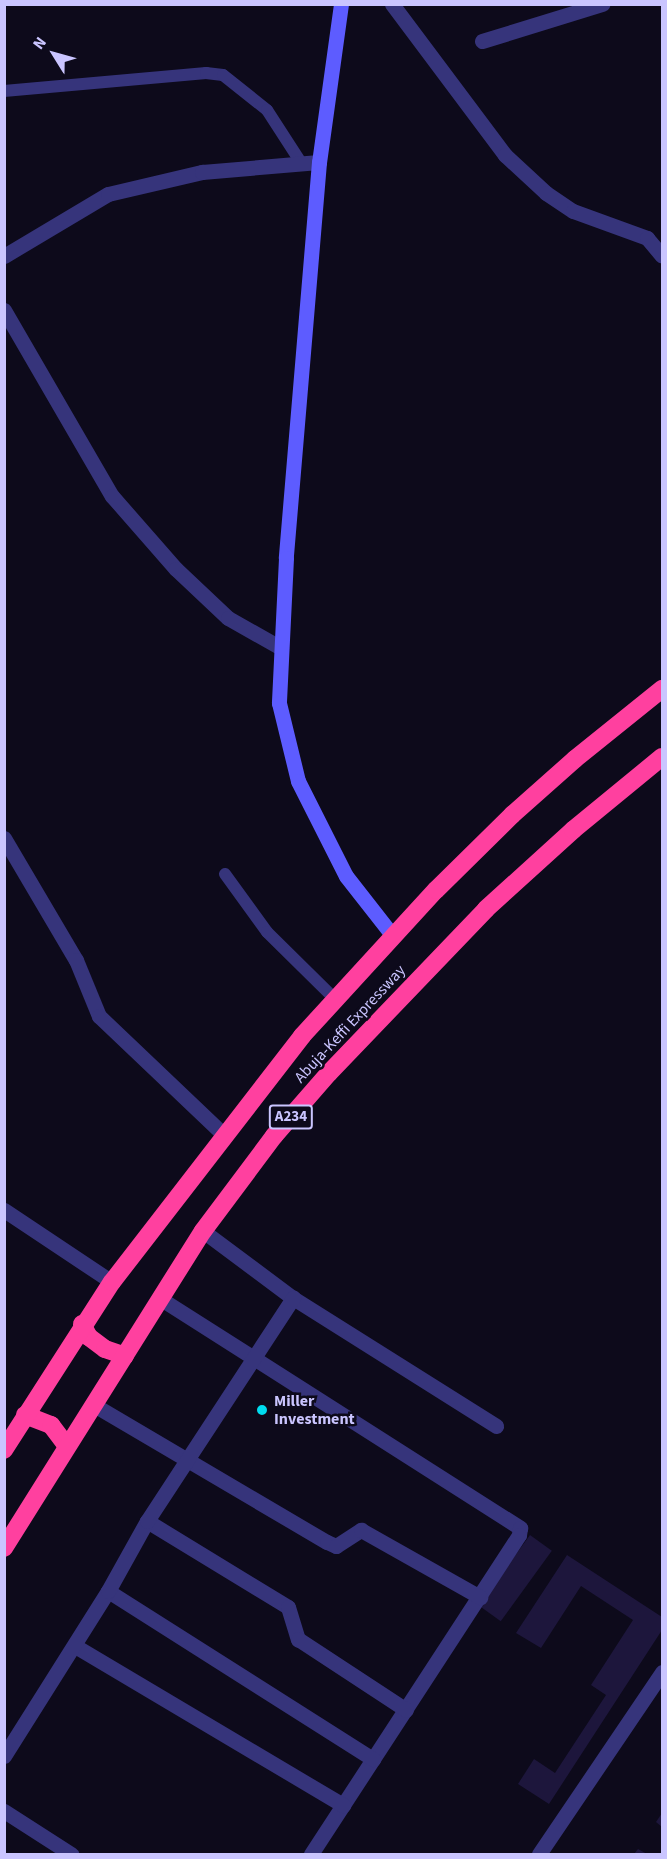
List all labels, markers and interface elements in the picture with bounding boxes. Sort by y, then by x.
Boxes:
north arrow [24,24,84,84]
text: N [28,32,52,54]
street label: Abuja-Keffi Expressway [290,961,410,1087]
road number: A234 [268,1105,314,1129]
place label: Miller Investment [274,1391,355,1429]
marker: Miller Investment [255,1403,269,1417]

